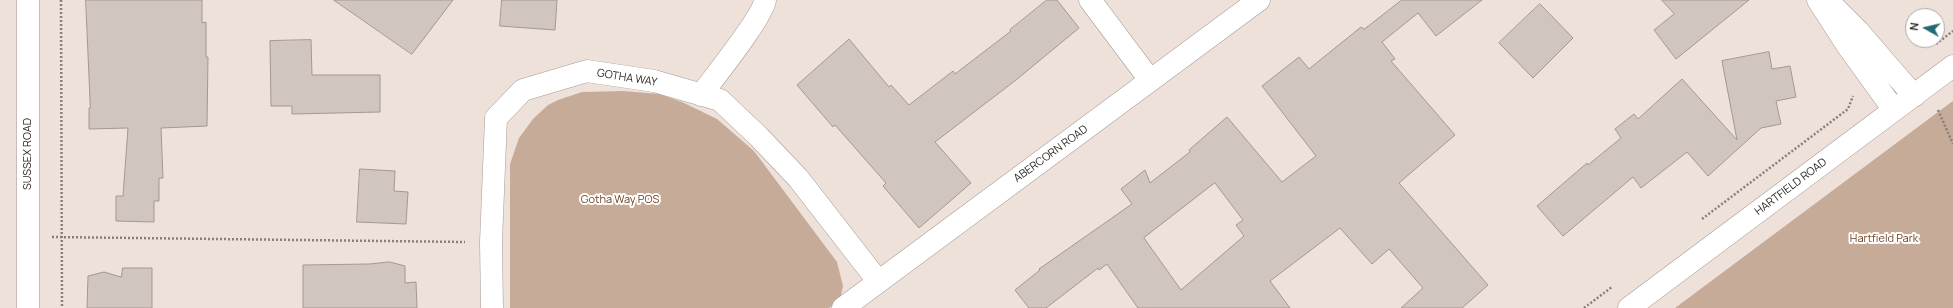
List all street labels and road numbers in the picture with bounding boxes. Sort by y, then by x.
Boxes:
street label: GOTHA WAY [596,67,658,89]
street label: SUSSEX ROAD [21,118,35,190]
street label: ABERCORN ROAD [1011,123,1091,185]
street label: HARTFIELD ROAD [1752,156,1830,218]

